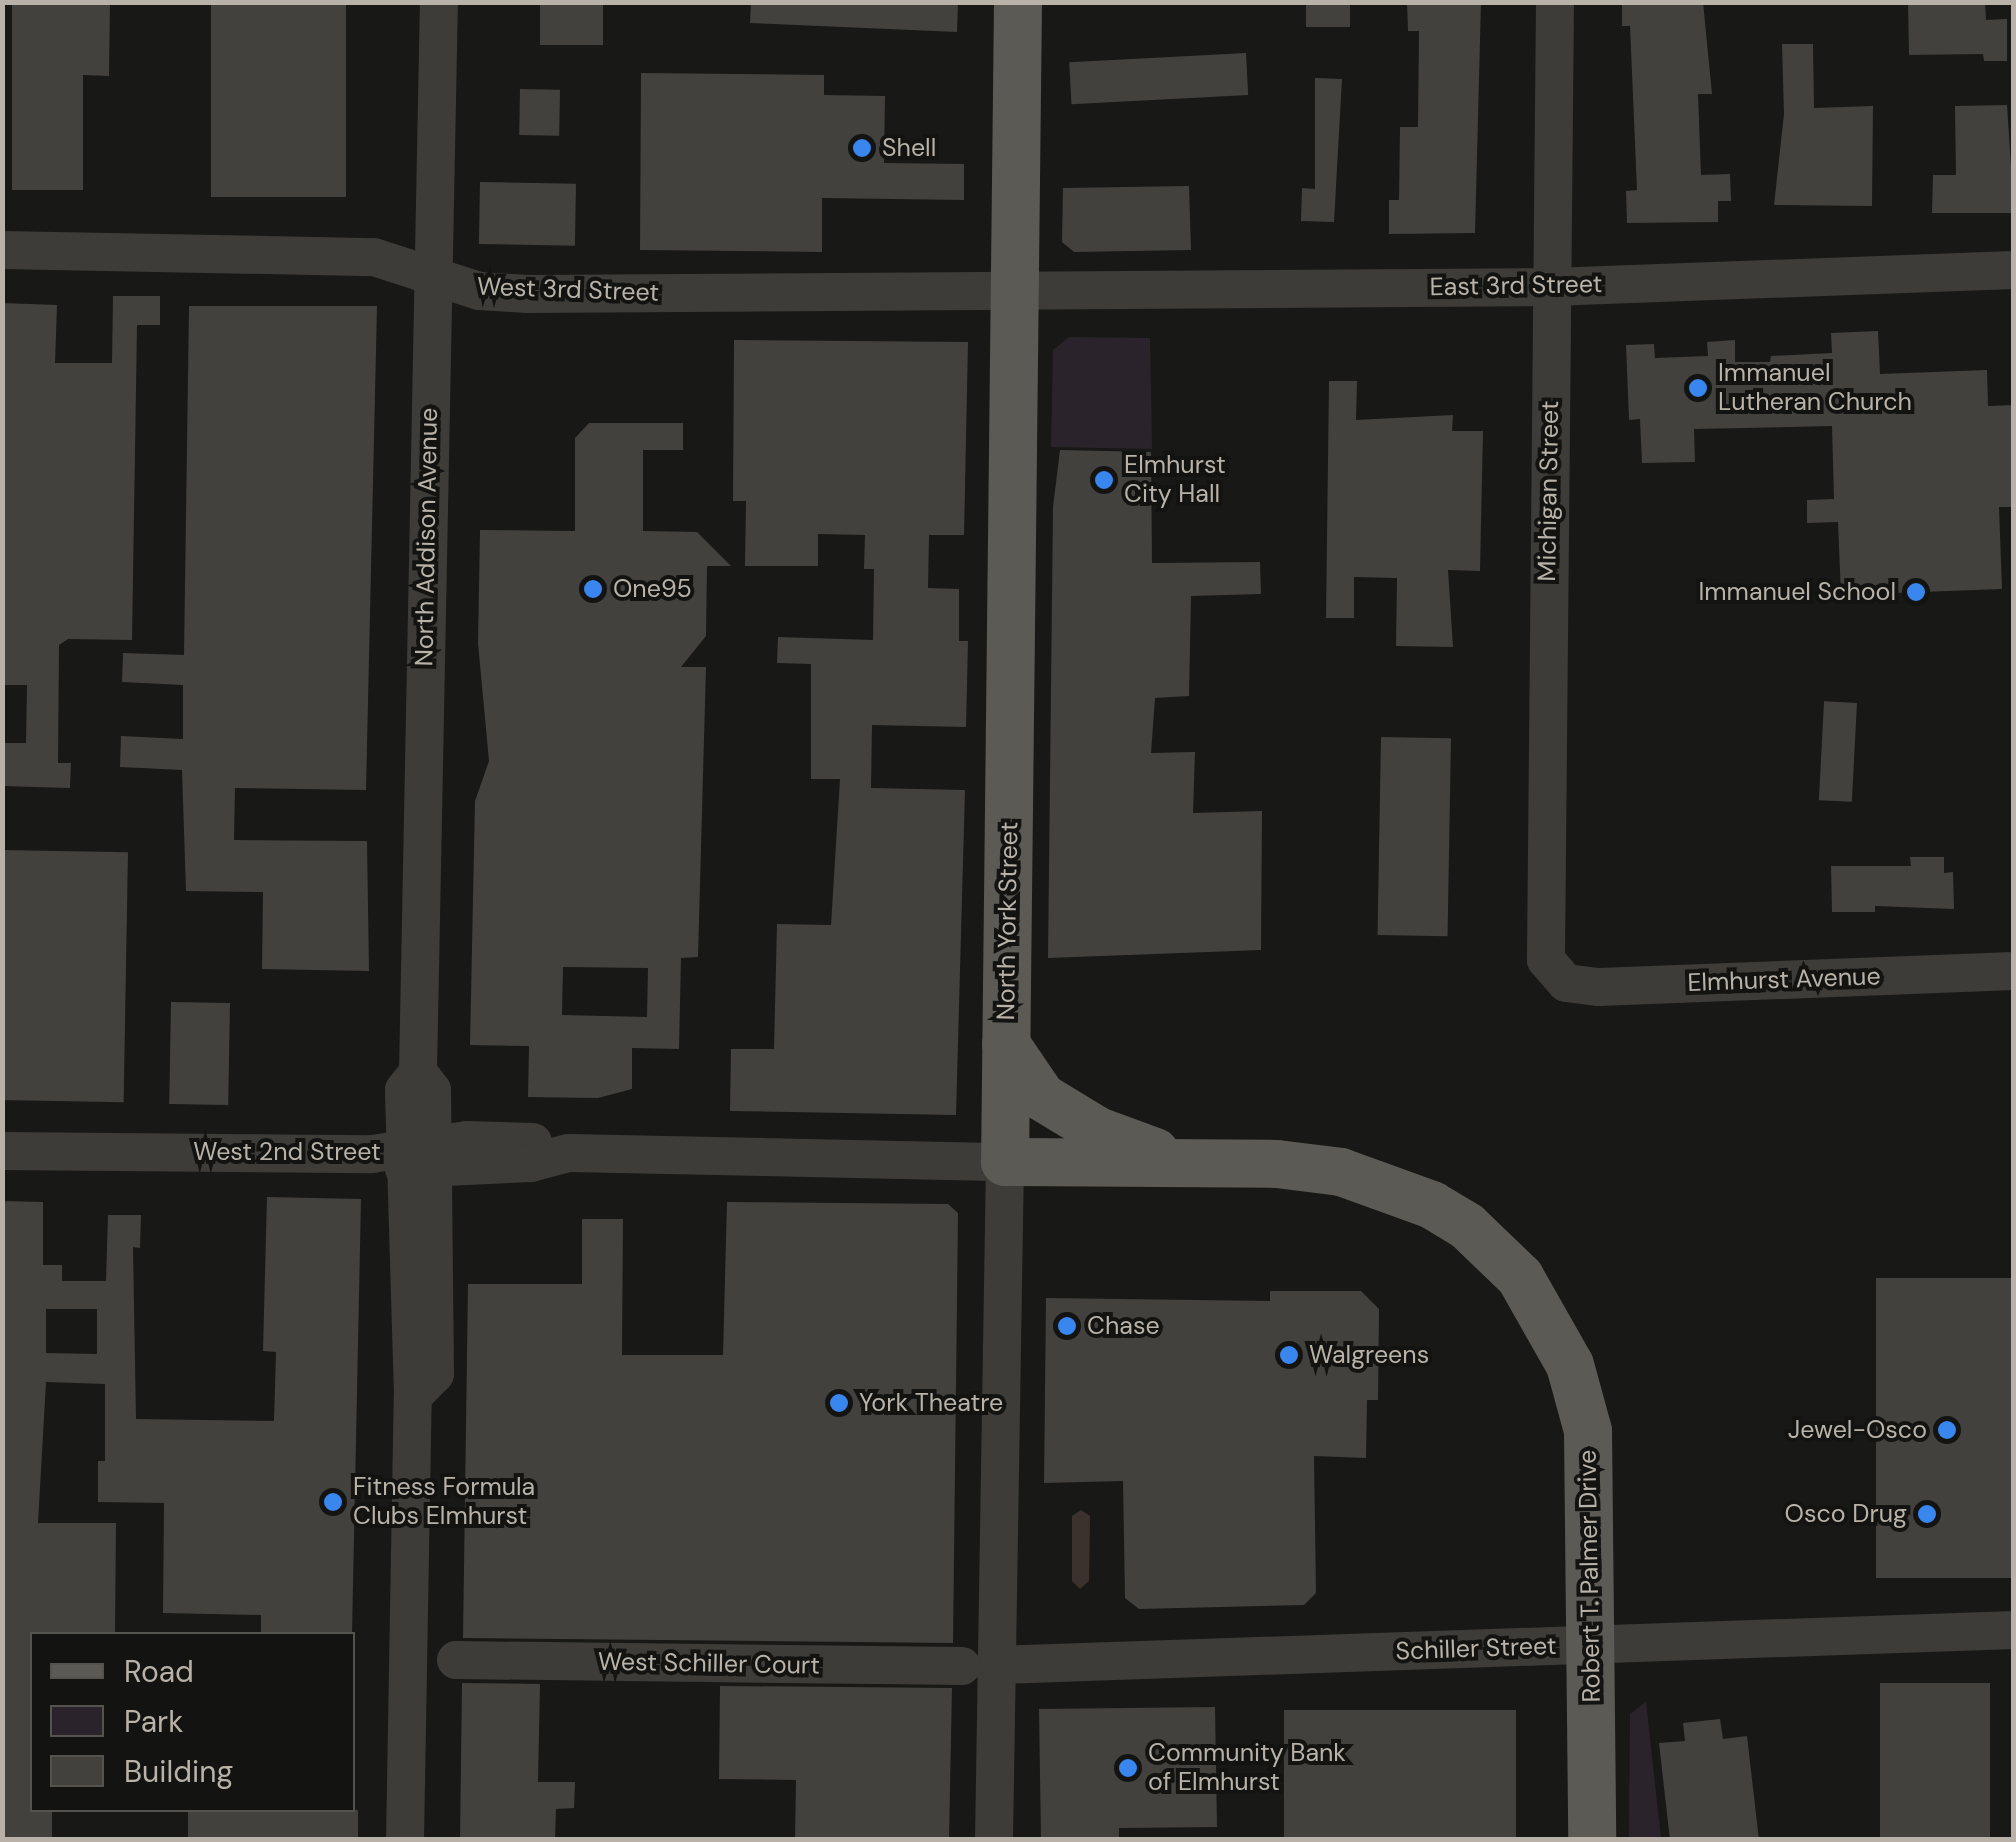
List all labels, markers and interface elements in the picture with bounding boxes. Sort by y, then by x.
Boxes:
place label: Shell [882,133,936,163]
marker: Shell [851,137,873,159]
street label: East 3rd Street [1429,269,1603,303]
street label: West 3rd Street [476,272,660,308]
place label: Immanuel Lutheran Church [1718,359,1912,418]
marker: Immanuel Lutheran Church [1687,377,1709,399]
street label: Michigan Street [1532,400,1566,582]
street label: North Addison Avenue [410,407,444,667]
place label: Elmhurst City Hall [1124,451,1226,510]
marker: Elmhurst City Hall [1093,469,1115,491]
place label: One95 [613,574,692,604]
place label: Immanuel School [1699,577,1896,607]
marker: One95 [582,578,604,600]
marker: Immanuel School [1905,581,1927,603]
street label: North York Street [991,821,1025,1021]
street label: Elmhurst Avenue [1687,962,1881,998]
street label: West 2nd Street [193,1137,381,1167]
place label: Chase [1087,1311,1160,1341]
marker: Chase [1056,1315,1078,1337]
place label: Walgreens [1309,1340,1429,1370]
marker: Walgreens [1278,1344,1300,1366]
place label: York Theatre [859,1388,1003,1418]
marker: York Theatre [828,1392,850,1414]
place label: Jewel-Osco [1788,1415,1927,1445]
marker: Jewel-Osco [1936,1419,1958,1441]
street label: Robert T. Palmer Drive [1573,1449,1607,1703]
place label: Fitness Formula Clubs Elmhurst [353,1473,535,1532]
marker: Fitness Formula Clubs Elmhurst [322,1491,344,1513]
place label: Osco Drug [1785,1499,1907,1529]
marker: Osco Drug [1916,1503,1938,1525]
street label: Schiller Street [1395,1631,1557,1667]
legend [30,1632,355,1812]
street label: West Schiller Court [598,1647,820,1681]
text: Road [124,1652,194,1691]
text: Park [124,1702,183,1741]
place label: Community Bank of Elmhurst [1148,1739,1346,1798]
text: Building [124,1752,233,1791]
marker: Community Bank of Elmhurst [1117,1757,1139,1779]

